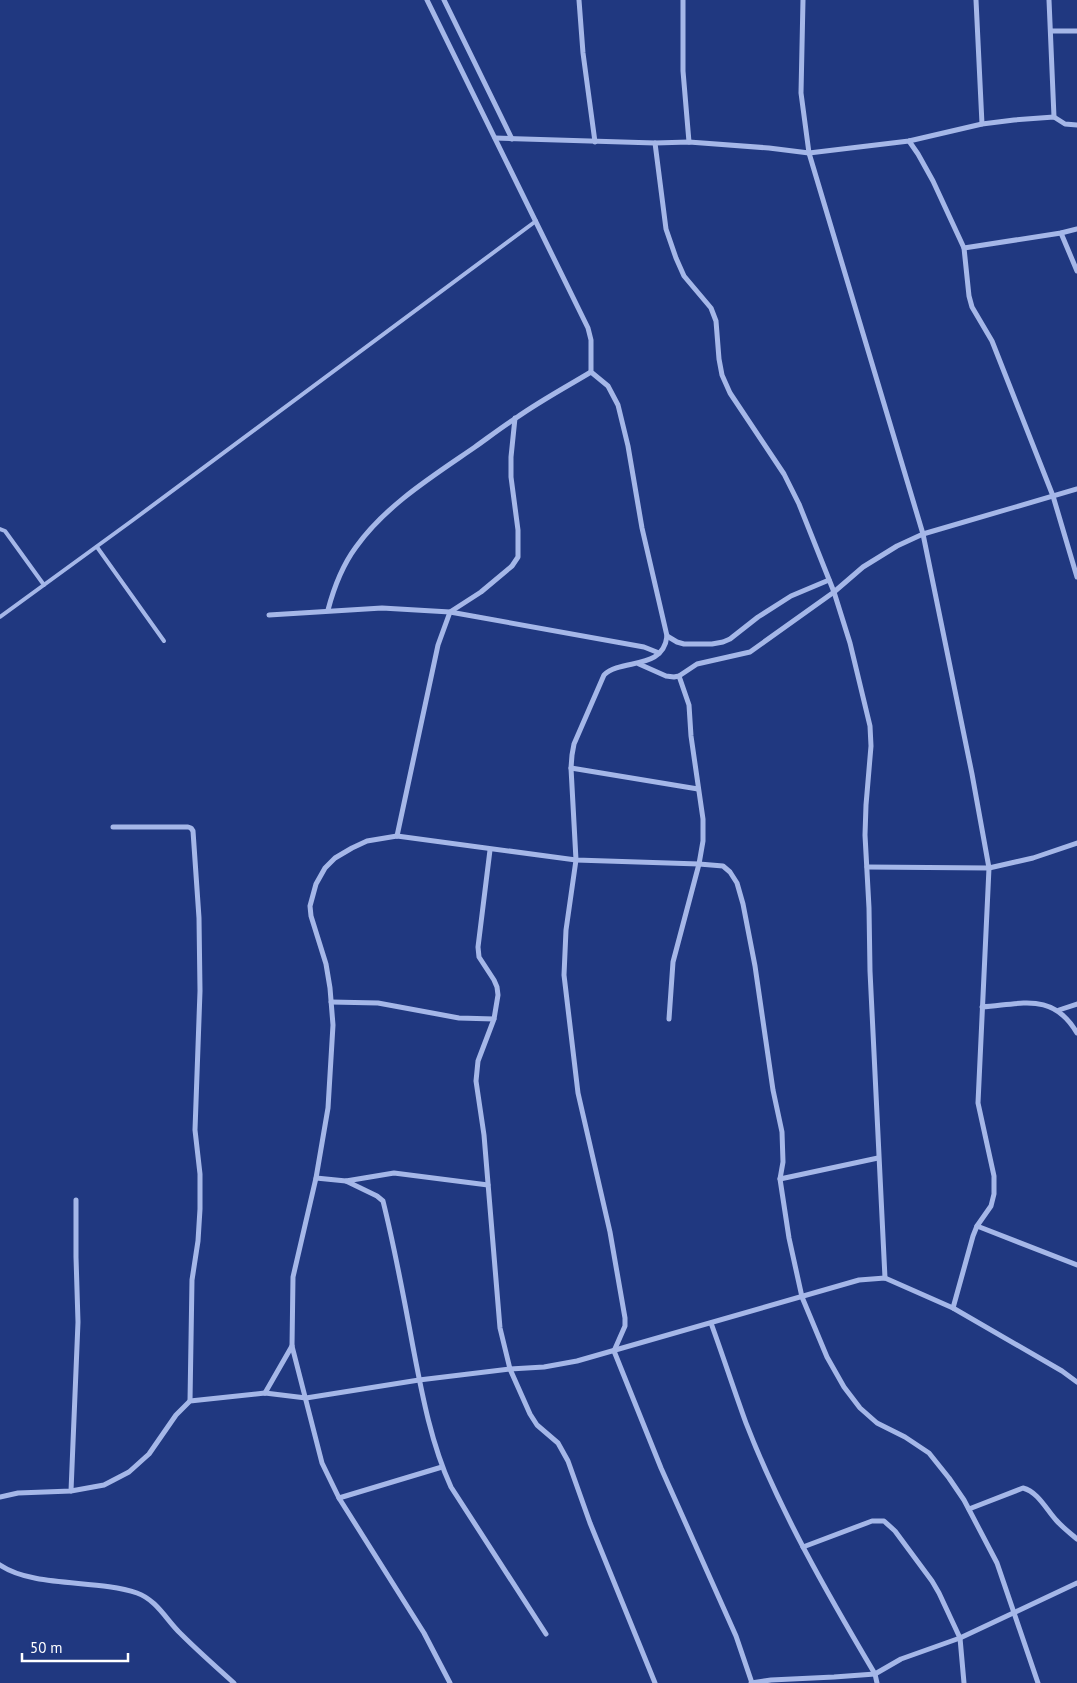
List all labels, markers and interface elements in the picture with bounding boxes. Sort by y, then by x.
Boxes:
scale bar [22,1630,129,1662]
text: 50 m [30,1638,63,1657]

